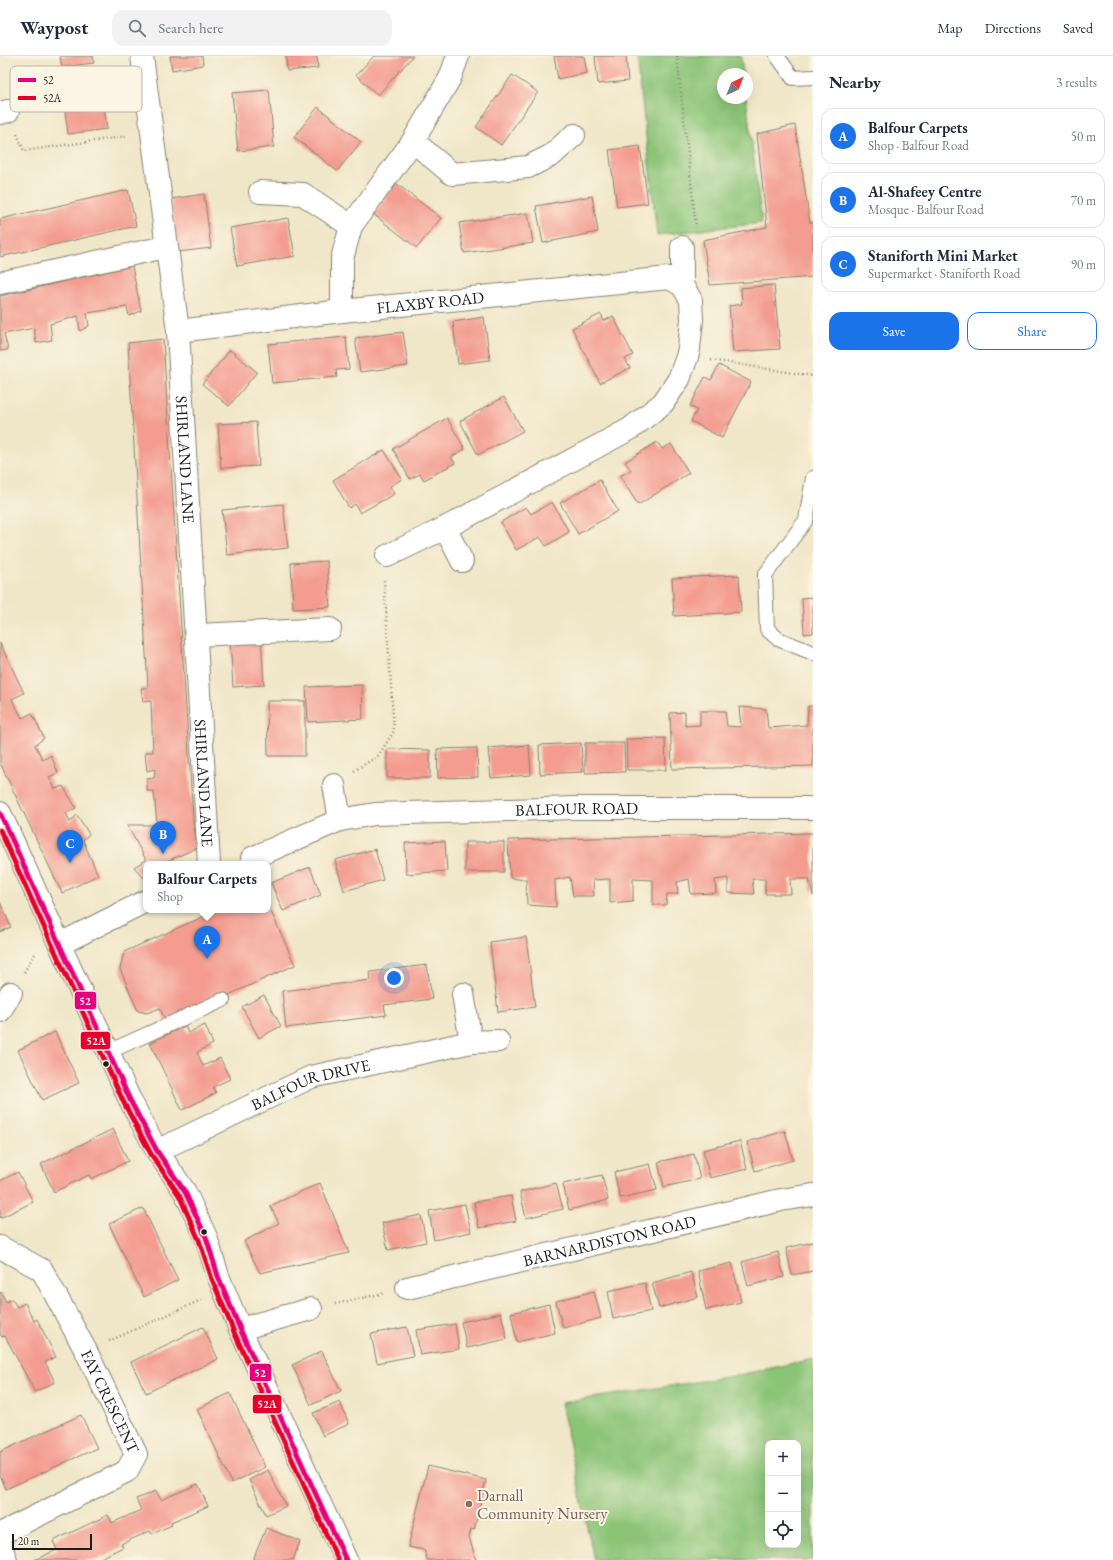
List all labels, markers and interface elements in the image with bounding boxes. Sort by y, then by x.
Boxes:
search box [112,10,392,46]
text: Waypost [20,15,88,40]
icon: search [126,17,148,39]
text: Search here [158,18,223,37]
text: Map [937,19,963,37]
text: Directions [985,19,1041,37]
text: Saved [1063,19,1093,37]
legend [10,66,142,112]
north arrow [717,68,753,104]
text: Nearby [829,71,881,93]
text: 52 [43,73,54,87]
text: 3 results [1056,74,1097,91]
text: 52A [43,91,62,105]
text: Balfour Carpets [868,118,968,137]
text: A [838,128,848,145]
text: 50 m [1071,128,1096,145]
text: Shop · Balfour Road [868,137,969,154]
text: Al-Shafeey Centre [868,182,982,201]
text: B [839,192,847,209]
text: 70 m [1071,192,1096,209]
text: Mosque · Balfour Road [868,201,984,218]
text: Staniforth Mini Market [868,246,1018,265]
text: C [838,256,848,273]
text: 90 m [1071,256,1096,273]
text: Supermarket · Staniforth Road [868,265,1020,282]
street label: FLAXBY ROAD [376,287,485,318]
button: Save [829,312,959,350]
button: Share [967,312,1097,350]
street label: SHIRLAND LANE [171,395,199,524]
street label: SHIRLAND LANE [190,718,218,847]
street label: BALFOUR ROAD [515,798,638,821]
pin: B [150,821,176,854]
pin: C [57,830,83,863]
popup [143,861,271,913]
text: Balfour Carpets [157,869,257,888]
text: Shop [157,888,183,905]
pin: A [194,926,220,959]
your location [384,968,404,988]
line badge: 52 [74,991,97,1010]
text: 52 [79,994,91,1008]
line badge: 52A [80,1031,111,1050]
text: 52A [86,1034,106,1048]
street label: BALFOUR DRIVE [248,1054,372,1115]
unlabelled marker [101,1059,111,1069]
street label: BARNARDISTON ROAD [521,1210,698,1271]
unlabelled marker [199,1227,209,1237]
street label: FAY CRESCENT [76,1346,144,1457]
line badge: 52 [249,1363,272,1382]
text: 52 [254,1366,266,1380]
line badge: 52A [252,1394,282,1414]
text: 52A [257,1397,277,1411]
map controls [765,1440,801,1548]
button: + [765,1440,801,1476]
button: − [765,1476,801,1512]
place label: Darnall Community Nursery [477,1485,608,1524]
marker: Darnall Community Nursery [464,1499,474,1509]
button: locate [765,1512,801,1548]
scale bar [12,1532,92,1551]
text: 20 m [18,1534,39,1548]

